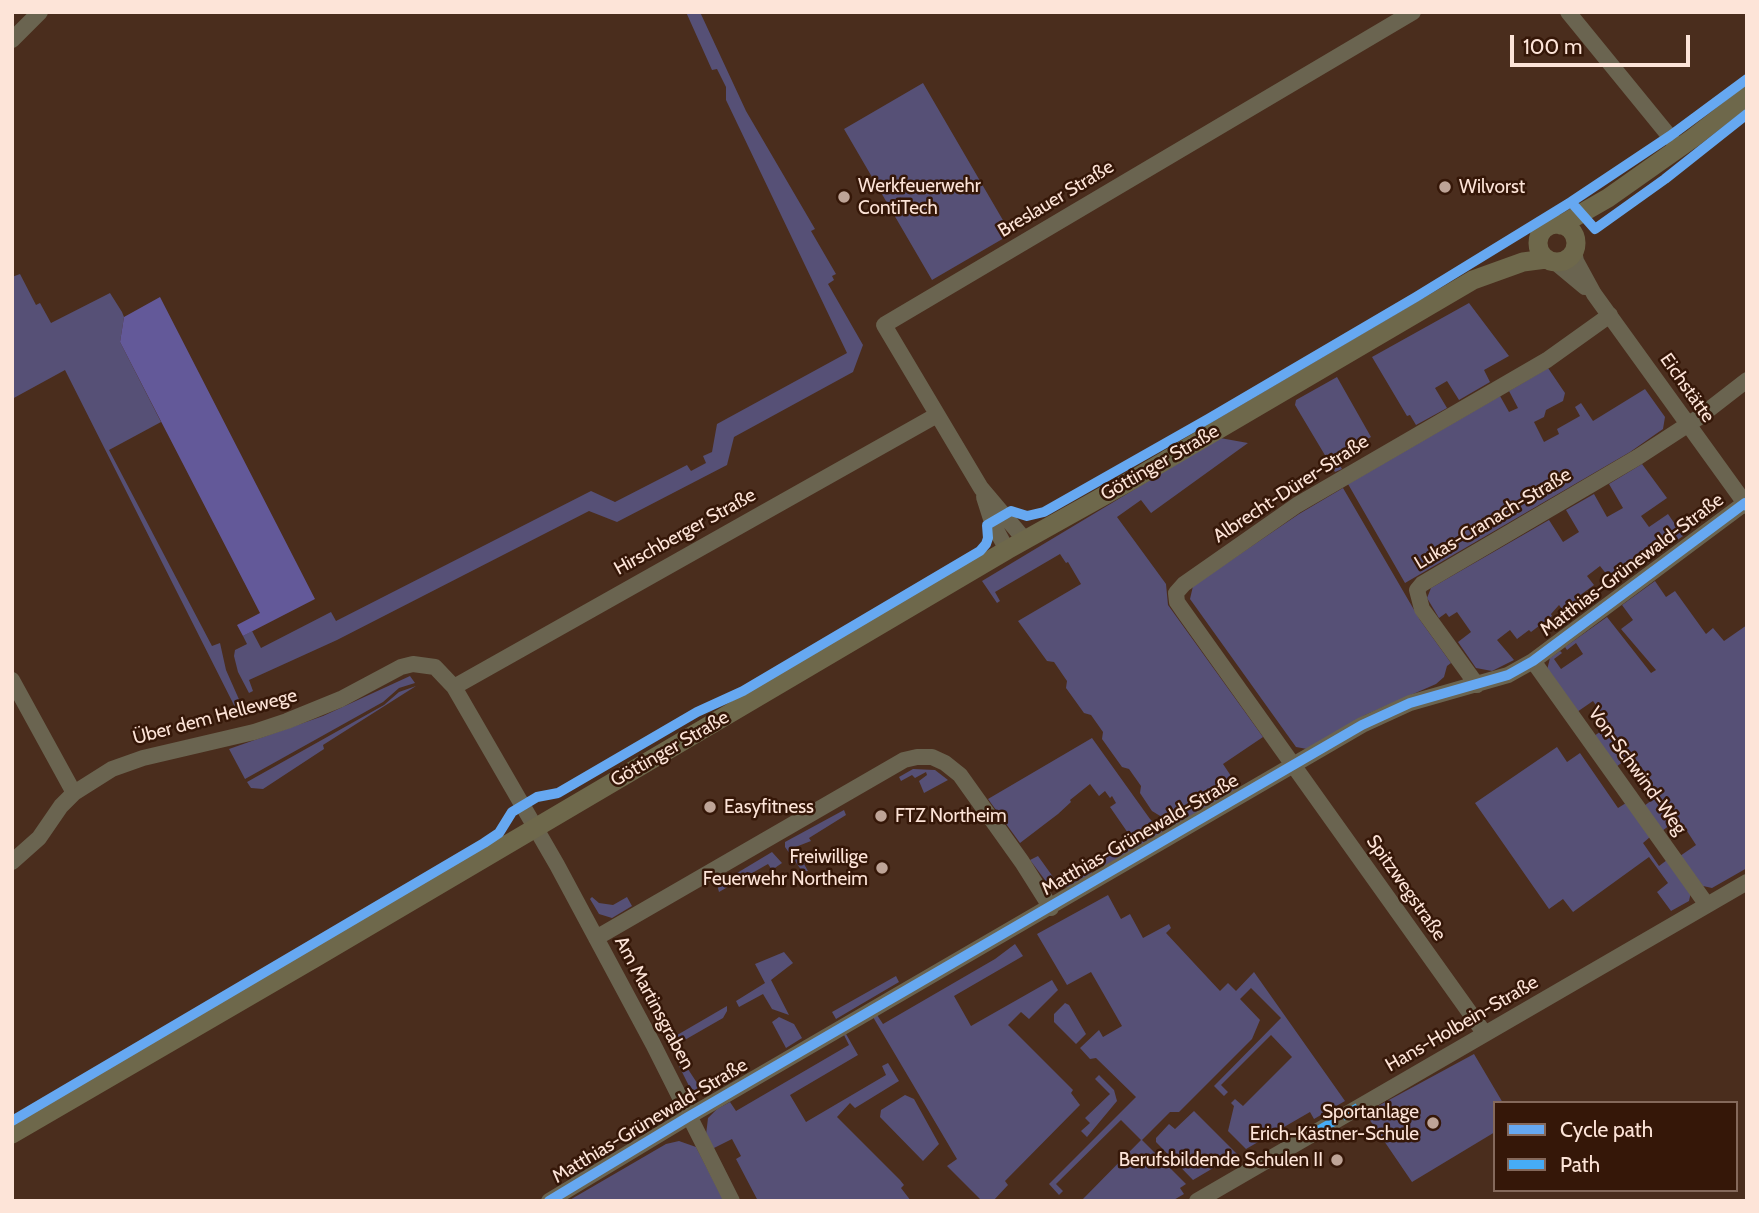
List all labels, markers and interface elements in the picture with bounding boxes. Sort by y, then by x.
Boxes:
scale bar [1514,21,1694,65]
text: 100 m [1523,34,1582,59]
street label: Breslauer Straße [994,156,1118,242]
place label: Werkfeuerwehr ContiTech [858,175,981,219]
place label: Wilvorst [1459,176,1525,198]
marker: Wilvorst [1437,179,1453,195]
marker: Werkfeuerwehr ContiTech [836,189,852,205]
street label: Eichstätte [1655,349,1719,427]
street label: Göttinger Straße [1097,420,1223,506]
street label: Albrecht-Dürer-Straße [1209,430,1373,548]
street label: Lukas-Cranach-Straße [1411,463,1575,575]
street label: Hirschberger Straße [610,484,760,580]
street label: Matthias-Grünewald-Straße [1536,489,1728,641]
street label: Über dem Hellewege [130,684,300,750]
street label: Von-Schwind-Weg [1583,703,1691,839]
street label: Göttinger Straße [607,706,733,792]
street label: Matthias-Grünewald-Straße [1037,769,1243,901]
place label: Easyfitness [724,796,814,818]
marker: Easyfitness [702,799,718,815]
place label: FTZ Northeim [895,805,1007,827]
marker: FTZ Northeim [873,808,889,824]
street label: Spitzwegstraße [1361,831,1451,945]
place label: Freiwillige Feuerwehr Northeim [703,846,868,890]
marker: Freiwillige Feuerwehr Northeim [874,860,890,876]
street label: Am Martinsgraben [609,933,699,1073]
street label: Hans-Holbein-Straße [1382,971,1542,1077]
street label: Matthias-Grünewald-Straße [548,1054,752,1188]
place label: Sportanlage Erich-Kästner-Schule [1250,1101,1419,1145]
legend [1493,1101,1738,1192]
marker: Sportanlage Erich-Kästner-Schule [1425,1115,1441,1131]
text: Cycle path [1560,1117,1653,1142]
place label: Berufsbildende Schulen II [1119,1149,1323,1171]
marker: Berufsbildende Schulen II [1329,1152,1345,1168]
text: Path [1560,1152,1600,1177]

